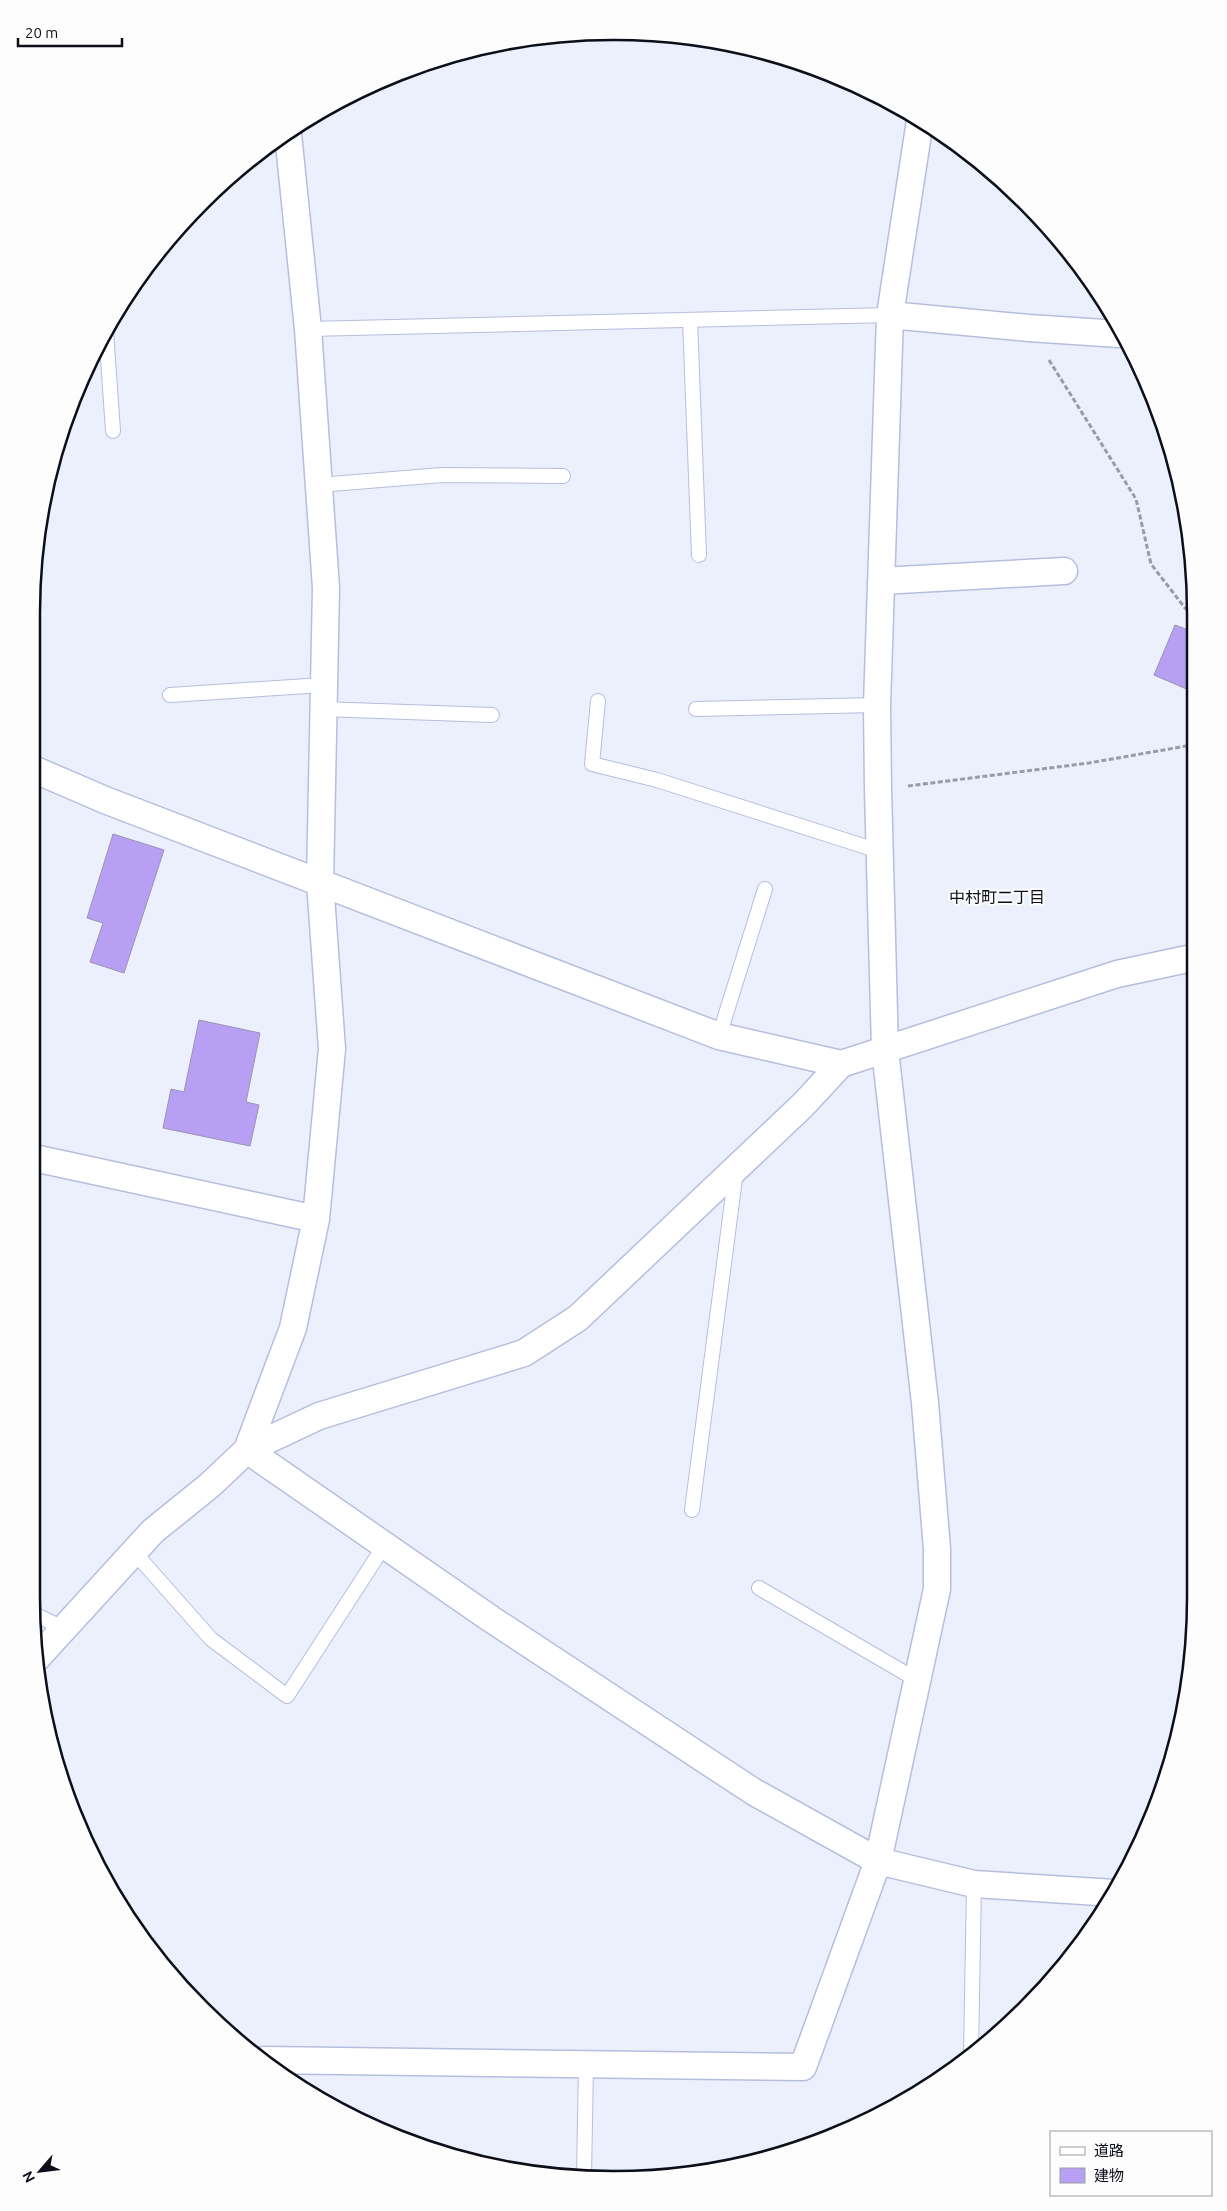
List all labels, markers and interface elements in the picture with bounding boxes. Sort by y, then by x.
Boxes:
scale bar [18,15,121,47]
text: 20 m [25,24,58,41]
district label: 中村町二丁目 [949,888,1045,906]
legend [1050,2131,1212,2196]
text: 道路 [1094,2142,1124,2159]
north arrow [15,2146,65,2196]
text: 建物 [1094,2167,1124,2184]
text: N [19,2169,38,2185]

